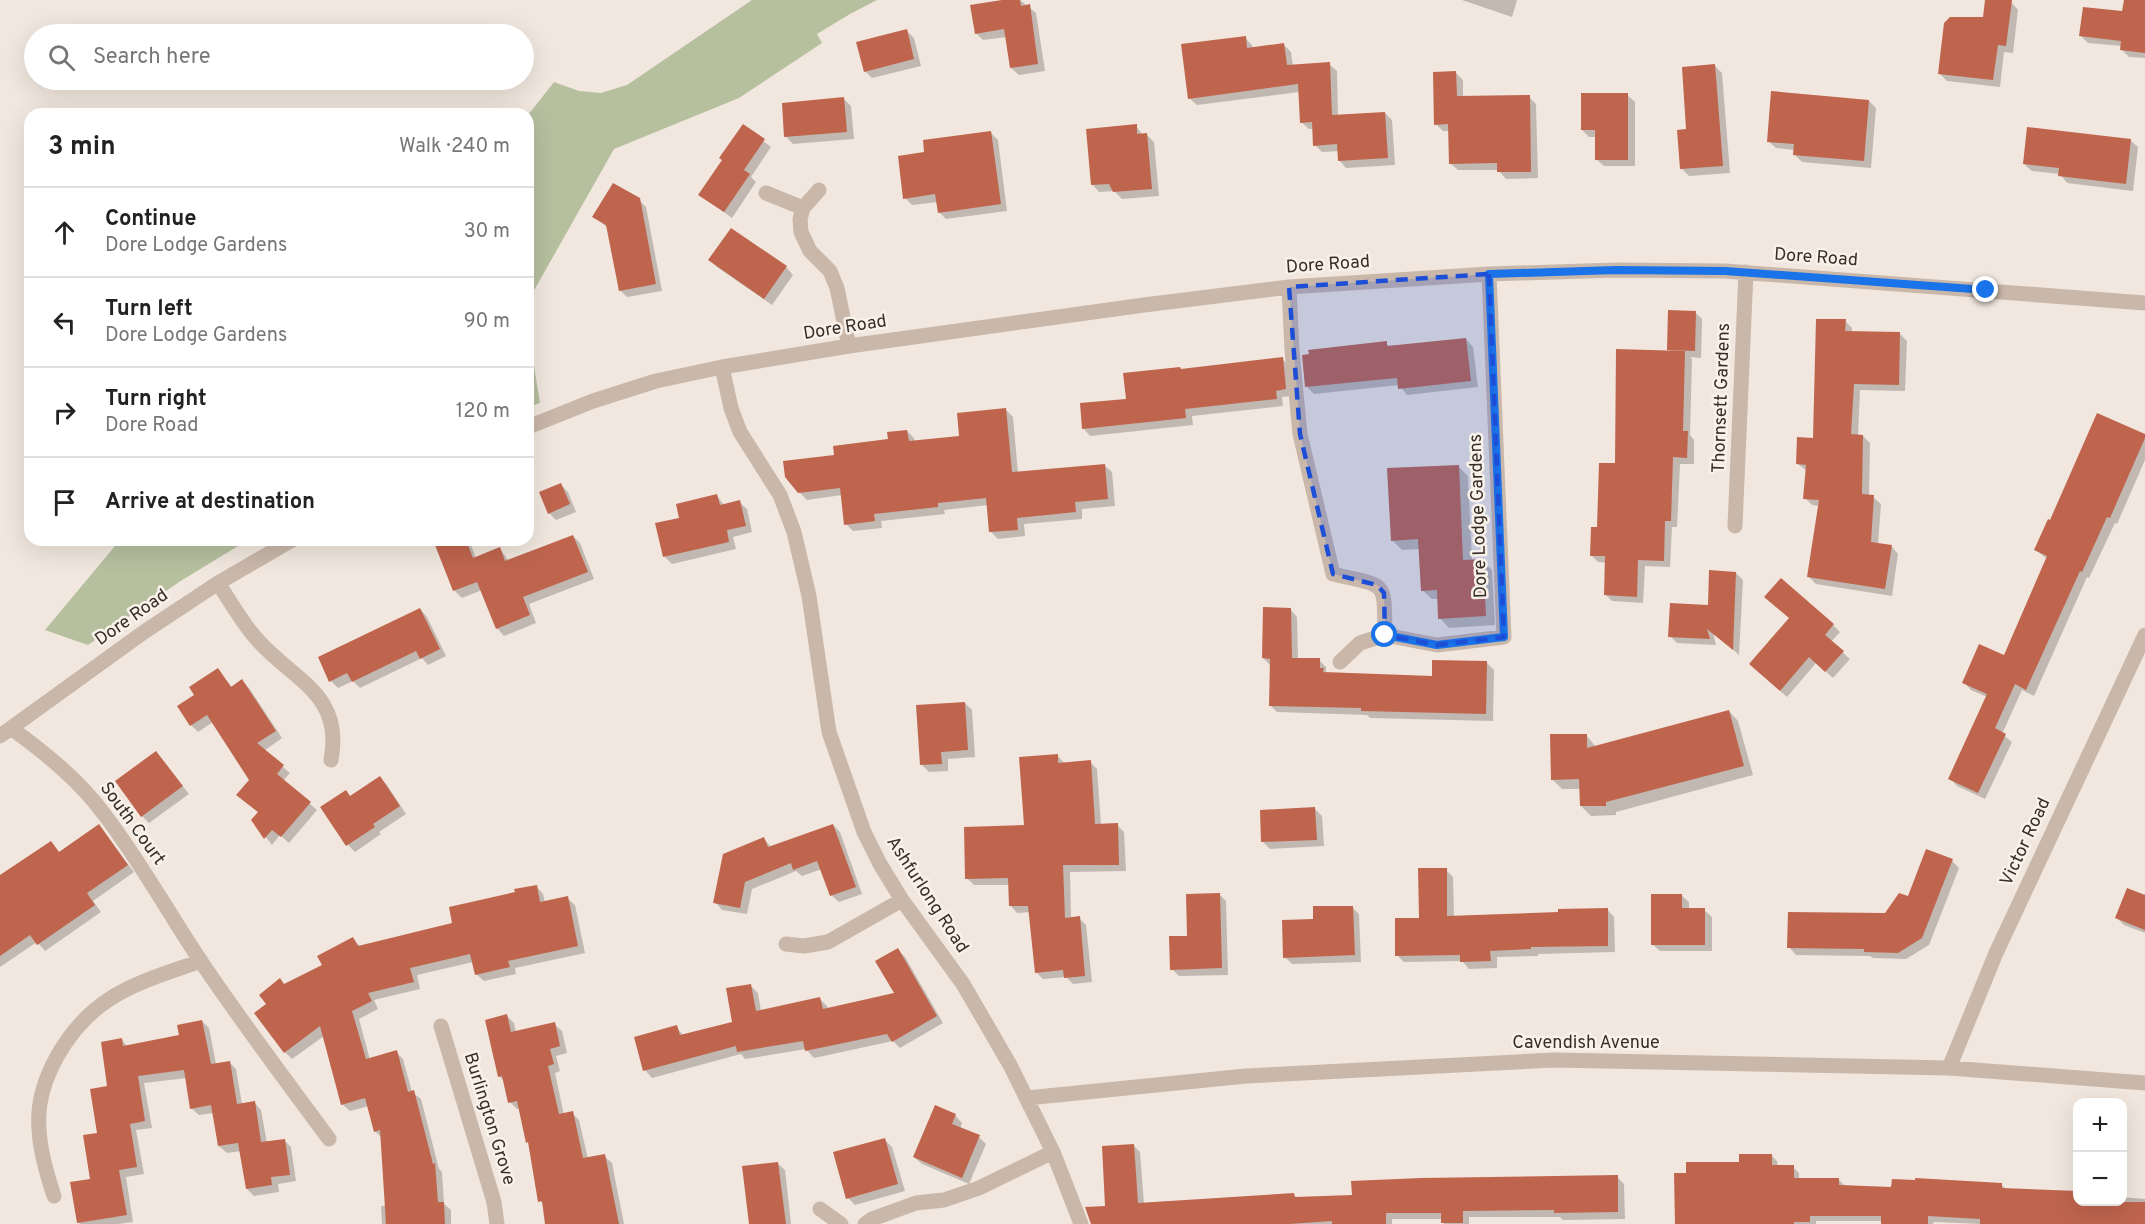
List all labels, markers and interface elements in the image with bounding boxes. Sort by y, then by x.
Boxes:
search box [24,24,534,90]
icon: search [45,41,78,74]
text: Search here [93,44,211,71]
text: 3 min [48,131,116,164]
text: Walk · 240 m [399,134,510,160]
text: Continue [105,206,196,233]
icon: ahead [48,216,81,249]
text: 30 m [464,219,510,245]
text: Dore Lodge Gardens [105,233,287,259]
street label: Dore Road [1773,244,1859,272]
street label: Dore Road [1285,251,1371,279]
route end [1972,276,1998,302]
text: Turn left [105,296,193,323]
icon: left [48,306,81,339]
text: 90 m [464,309,510,335]
street label: Dore Road [802,310,888,346]
street label: Thornsett Gardens [1708,322,1736,474]
text: Dore Lodge Gardens [105,323,287,349]
text: Turn right [105,386,207,413]
icon: right [48,396,81,429]
text: 120 m [456,399,510,425]
text: Dore Road [105,413,199,439]
street label: Dore Lodge Gardens [1465,434,1493,598]
icon: arrive [48,486,81,519]
text: Arrive at destination [105,489,315,516]
street label: Dore Road [91,584,173,652]
route start [1371,621,1397,647]
street label: South Court [94,778,170,870]
street label: Victor Road [1996,794,2056,890]
street label: Ashfurlong Road [881,832,973,958]
street label: Cavendish Avenue [1512,1032,1660,1055]
street label: Burlington Grove [458,1050,520,1188]
map controls [2073,1098,2127,1206]
button: + [2073,1098,2127,1152]
button: − [2073,1152,2127,1206]

